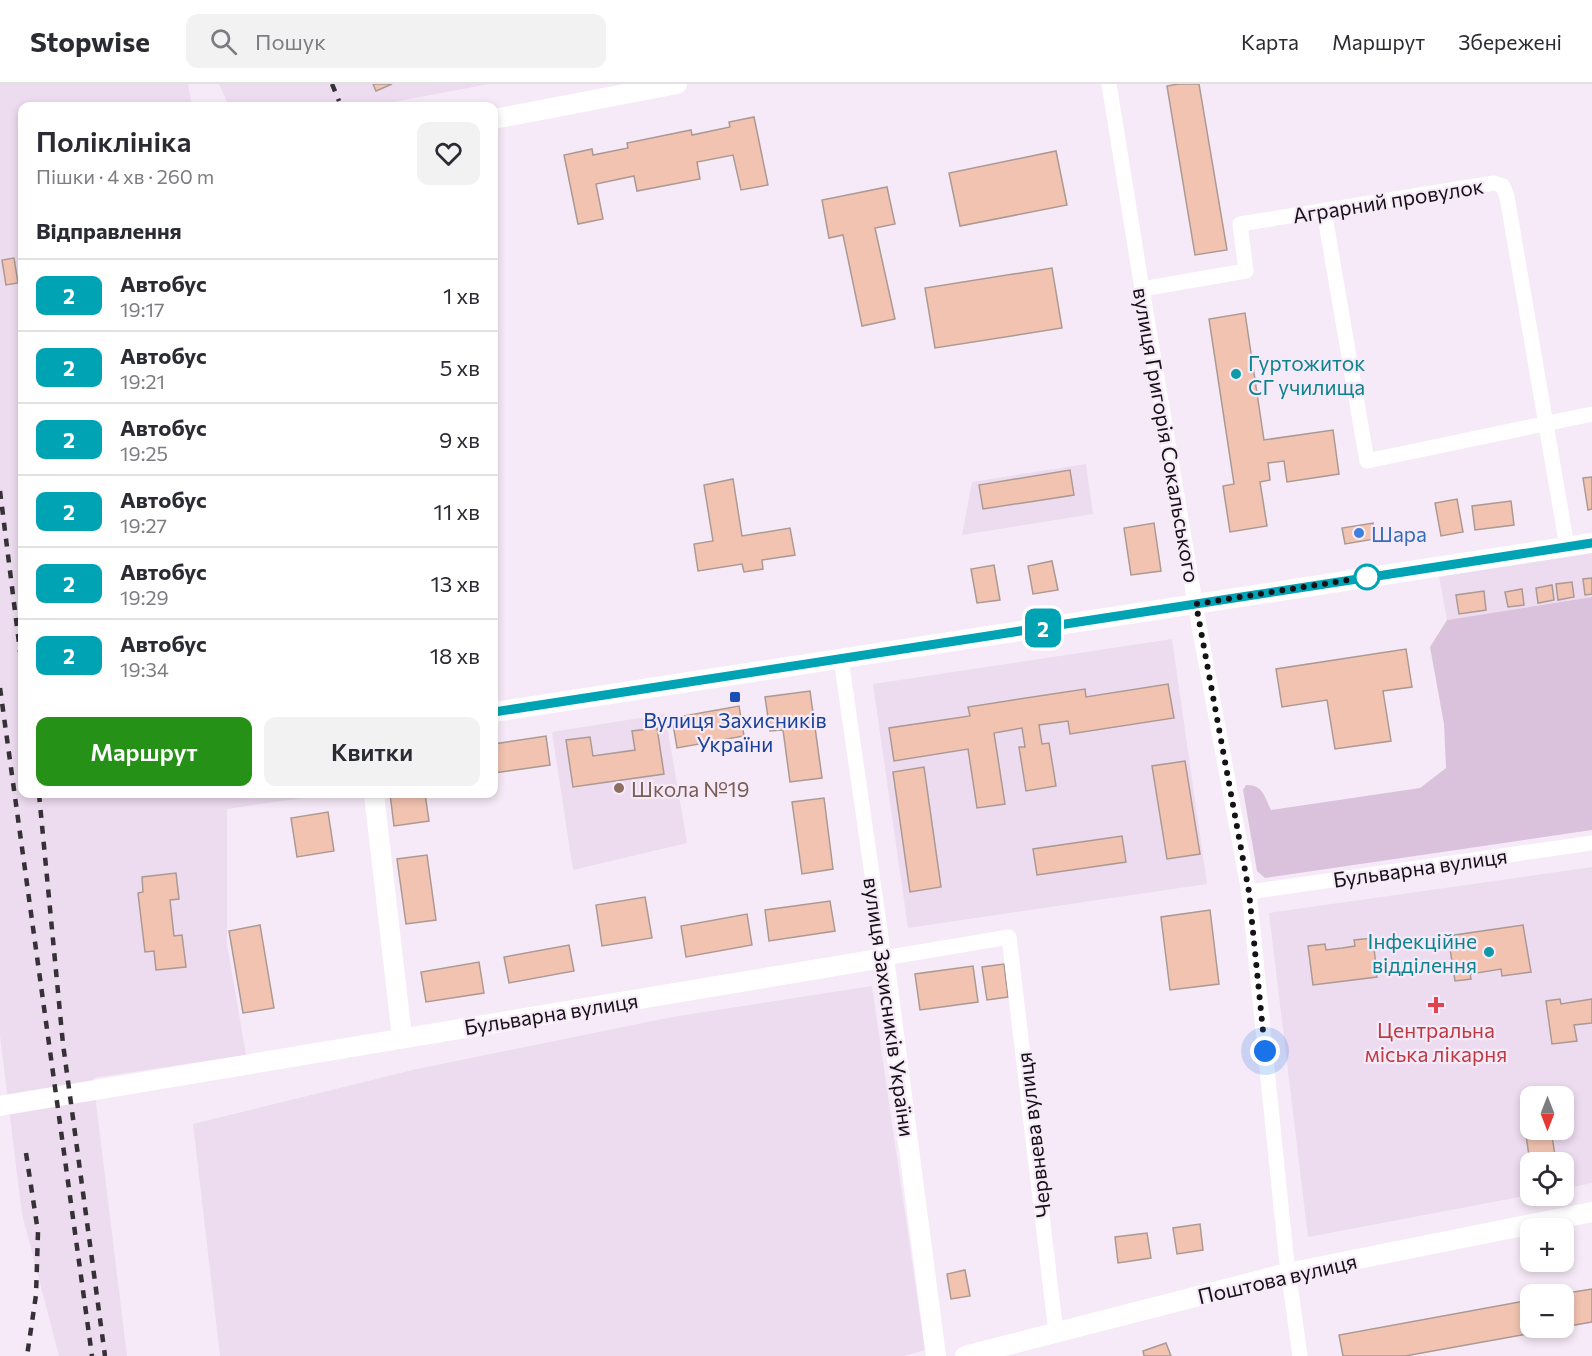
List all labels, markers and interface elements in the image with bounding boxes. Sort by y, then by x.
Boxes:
search box [186,14,606,68]
text: Stopwise [30,24,150,58]
icon: search [207,25,240,58]
text: Пошук [255,28,326,55]
text: Карта [1241,29,1299,54]
text: Маршрут [1332,29,1425,54]
text: Збережені [1458,29,1562,54]
button: heart [417,122,480,185]
text: Поліклініка [36,124,191,158]
text: Пішки · 4 хв · 260 m [36,164,214,188]
street label: Аграрний провулок [1291,173,1485,227]
text: Відправлення [36,217,182,244]
text: Автобус [120,270,207,297]
text: 1 хв [443,282,480,309]
text: 2 [63,283,75,308]
street label: вулиця Григорія Сокальського [1129,285,1205,585]
text: 19:17 [120,297,165,321]
text: Автобус [120,342,207,369]
place label: Гуртожиток СГ училища [1248,350,1366,399]
text: 5 хв [440,354,480,381]
text: 2 [63,355,75,380]
marker: Гуртожиток СГ училища [1229,367,1243,381]
text: 19:21 [120,369,165,393]
text: Автобус [120,414,207,441]
text: 9 хв [439,426,480,453]
text: 2 [63,427,75,452]
text: 19:25 [120,441,168,465]
text: Автобус [120,486,207,513]
text: 11 хв [434,498,480,525]
text: 2 [63,499,75,524]
text: 19:27 [120,513,167,537]
place label: Шара [1371,521,1427,546]
marker: Шара [1352,526,1366,540]
text: Автобус [120,558,207,585]
unlabelled marker [1354,564,1380,590]
text: 13 хв [430,570,480,597]
text: 2 [63,571,75,596]
text: 19:29 [120,585,169,609]
line badge: 2 [1024,608,1062,648]
text: 2 [1037,616,1049,641]
text: Автобус [120,630,207,657]
text: 18 хв [430,642,480,669]
text: 2 [63,643,75,668]
text: 19:34 [120,657,169,681]
marker: Вулиця Захисників України [728,690,742,704]
place label: Вулиця Захисників України [643,707,827,756]
button: Маршрут [36,717,252,786]
button: Квитки [264,717,480,786]
place label: Школа №19 [631,776,749,801]
marker: Школа №19 [612,781,626,795]
street label: Бульварна вулиця [1331,842,1509,892]
street label: вулиця Захисників України [859,876,921,1138]
place label: Інфекційне відділення [1368,928,1477,977]
marker: Інфекційне відділення [1482,945,1496,959]
street label: Бульварна вулиця [462,987,640,1039]
marker: Центральна міська лікарня [1427,996,1445,1014]
place label: Центральна міська лікарня [1365,1017,1507,1066]
your location [1250,1036,1280,1066]
street label: Червнева вулиця [1010,1051,1056,1219]
north arrow [1520,1086,1574,1140]
map controls [1520,1086,1574,1338]
button: locate [1520,1152,1574,1206]
button: + [1520,1218,1574,1272]
street label: Поштова вулиця [1195,1248,1359,1308]
button: − [1520,1284,1574,1338]

